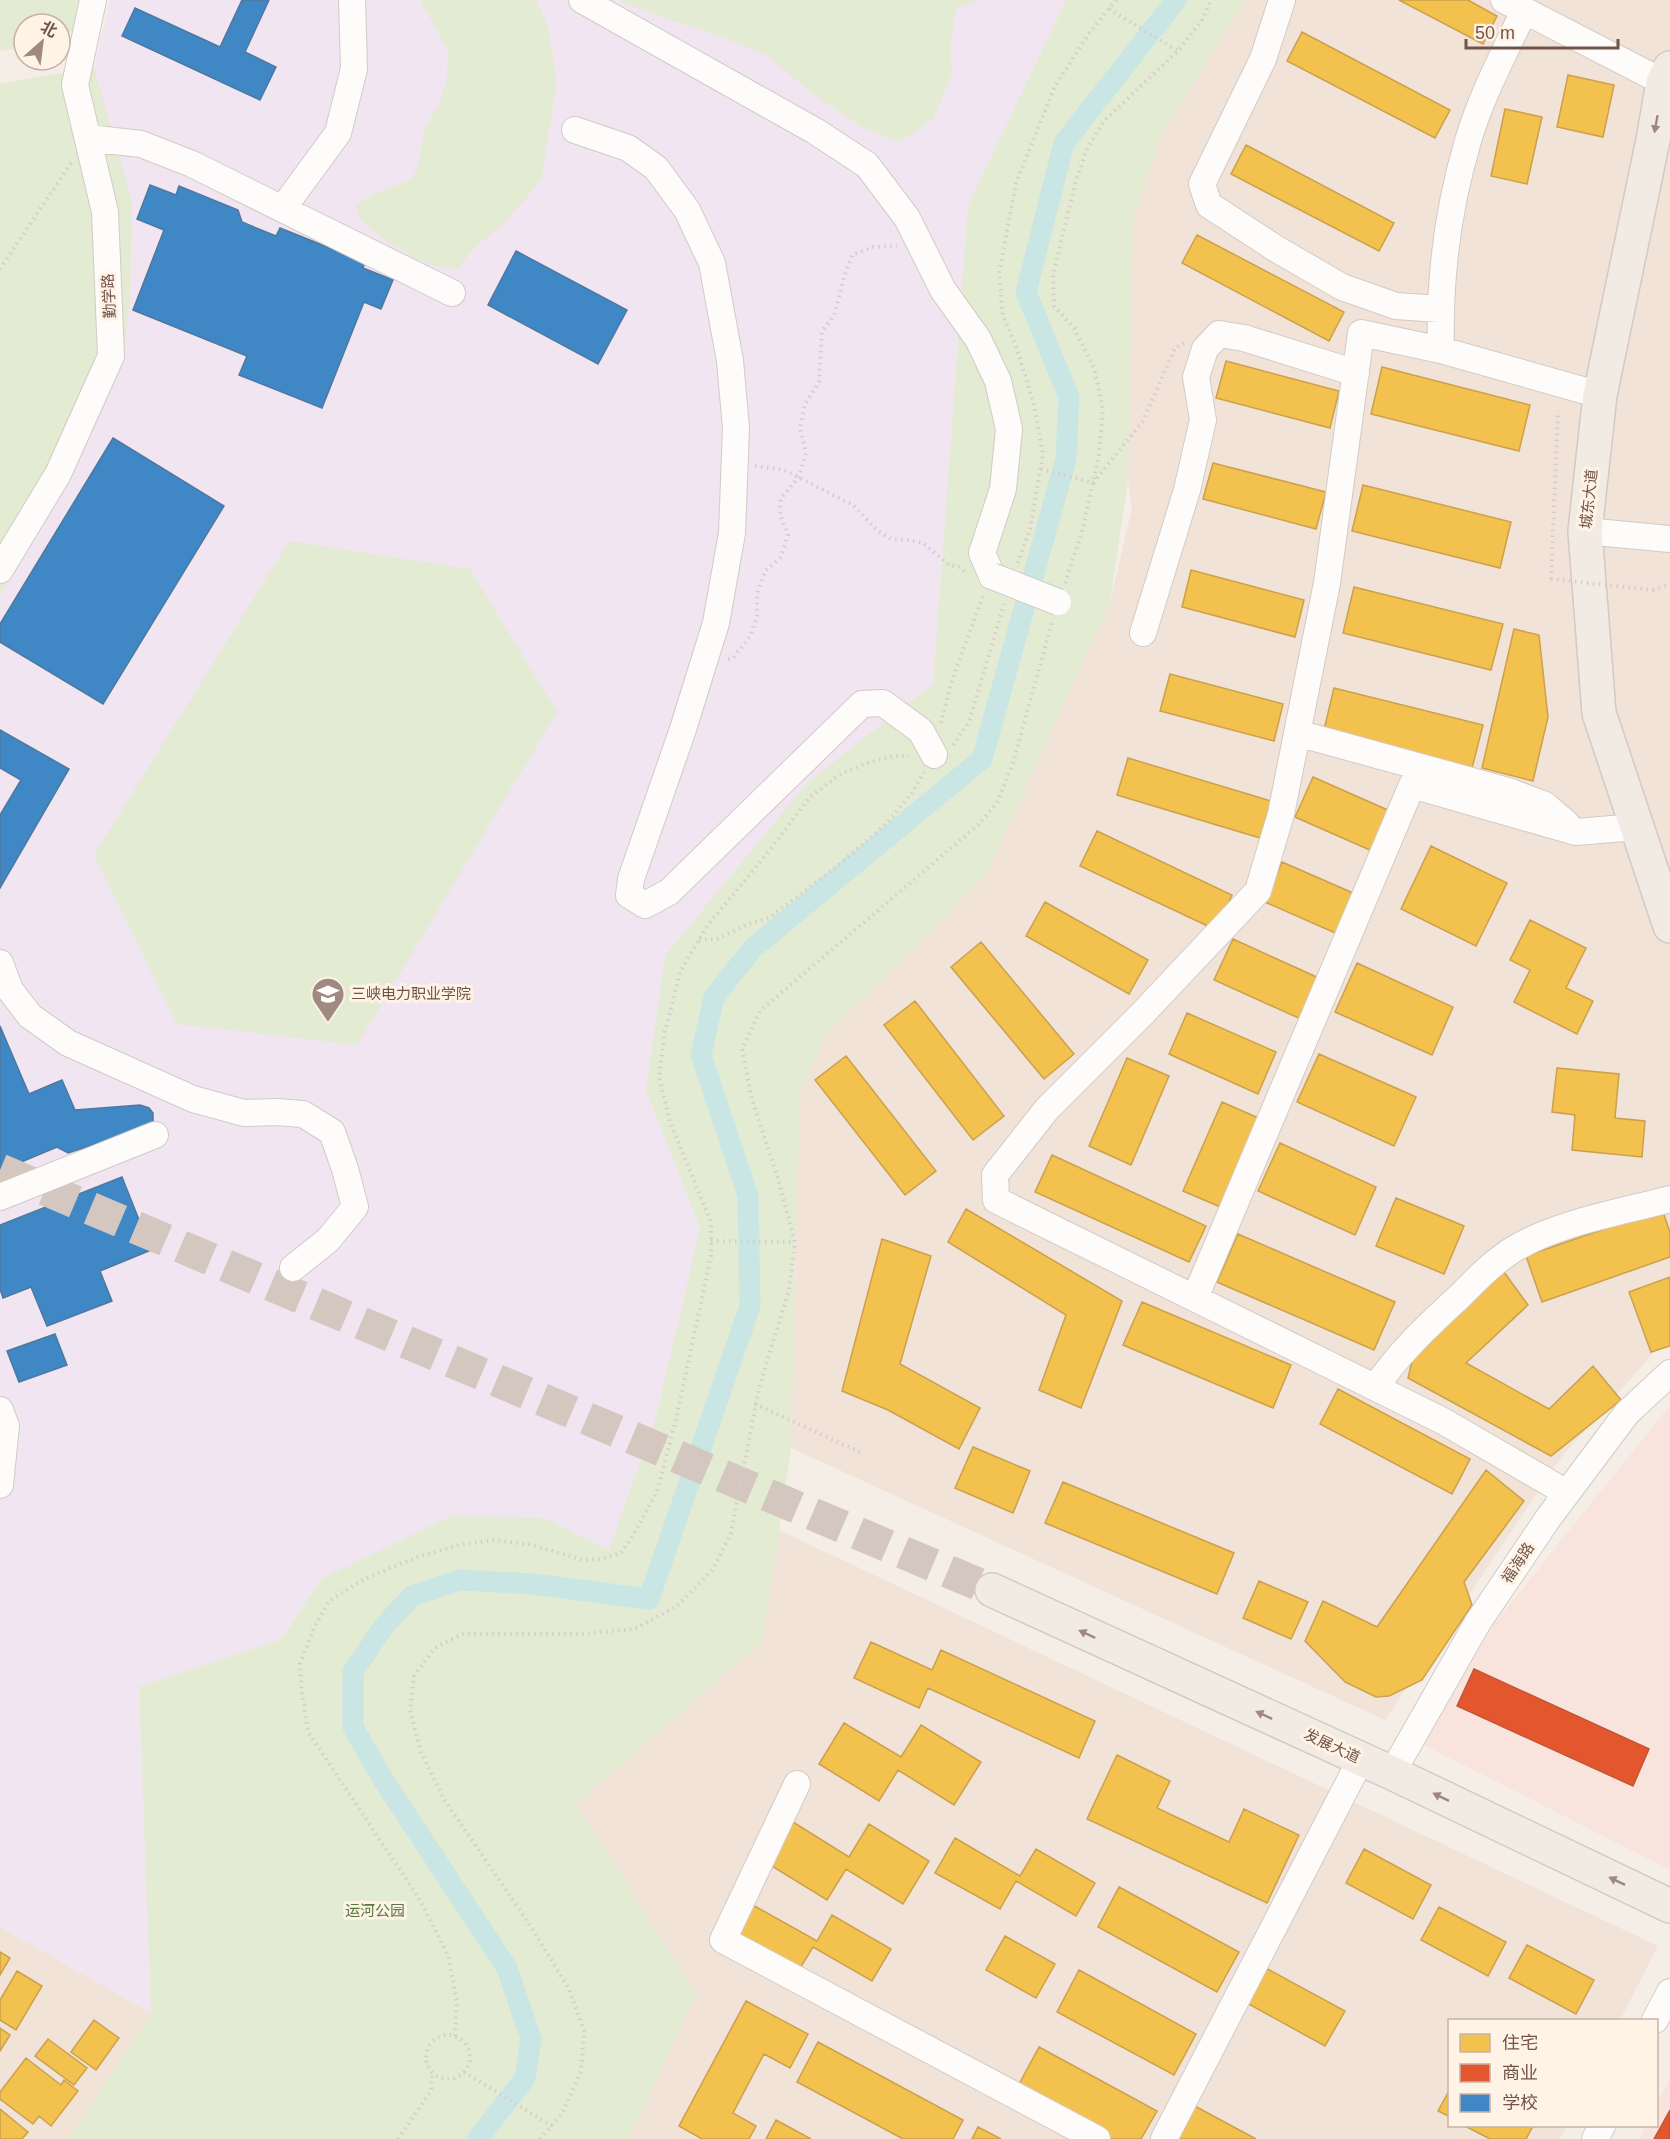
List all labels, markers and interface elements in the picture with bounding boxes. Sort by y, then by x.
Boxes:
north arrow [12,12,72,72]
scale bar [1466,12,1618,50]
text: 北 [38,18,60,40]
text: 50 m [1475,23,1515,43]
one-way arrow [1651,115,1660,134]
street label: 勤学路 [99,273,118,319]
street label: 城东大道 [1577,468,1600,530]
school or university icon: 三峡电力职业学院 [310,976,346,1023]
place label: 三峡电力职业学院 [351,985,471,1002]
street label: 福海路 [1498,1539,1537,1586]
one-way arrow [1078,1628,1096,1638]
one-way arrow [1255,1710,1273,1720]
street label: 发展大道 [1301,1725,1363,1766]
one-way arrow [1433,1792,1450,1801]
one-way arrow [1609,1876,1626,1885]
park label: 运河公园 [345,1902,405,1919]
legend [1448,2019,1658,2127]
text: 住宅 [1502,2033,1538,2053]
text: 商业 [1502,2063,1538,2083]
text: 学校 [1502,2093,1538,2113]

